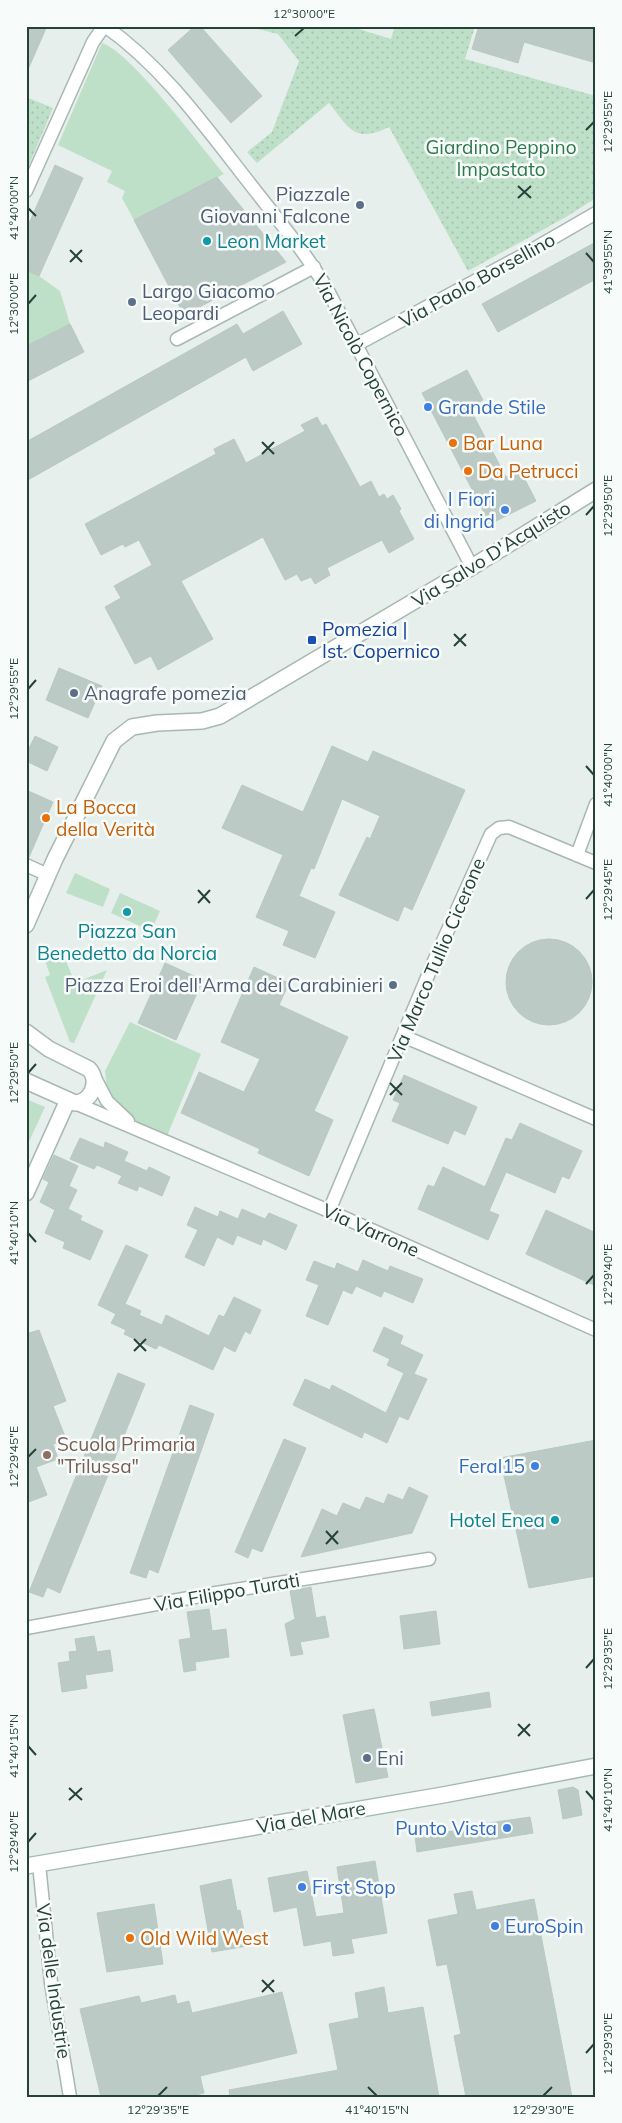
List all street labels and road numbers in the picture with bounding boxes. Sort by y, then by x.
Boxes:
street label: Via Paolo Borsellino [395,227,559,333]
street label: Via Nicolò Copernico [308,270,414,440]
street label: Via Salvo D'Acquisto [407,495,575,613]
street label: Via Marco Tullio Cicerone [382,854,490,1066]
street label: Via Varrone [319,1198,423,1262]
street label: Via Filippo Turati [152,1567,302,1617]
street label: Via del Mare [255,1796,367,1838]
street label: Via delle Industrie [31,1902,77,2060]

